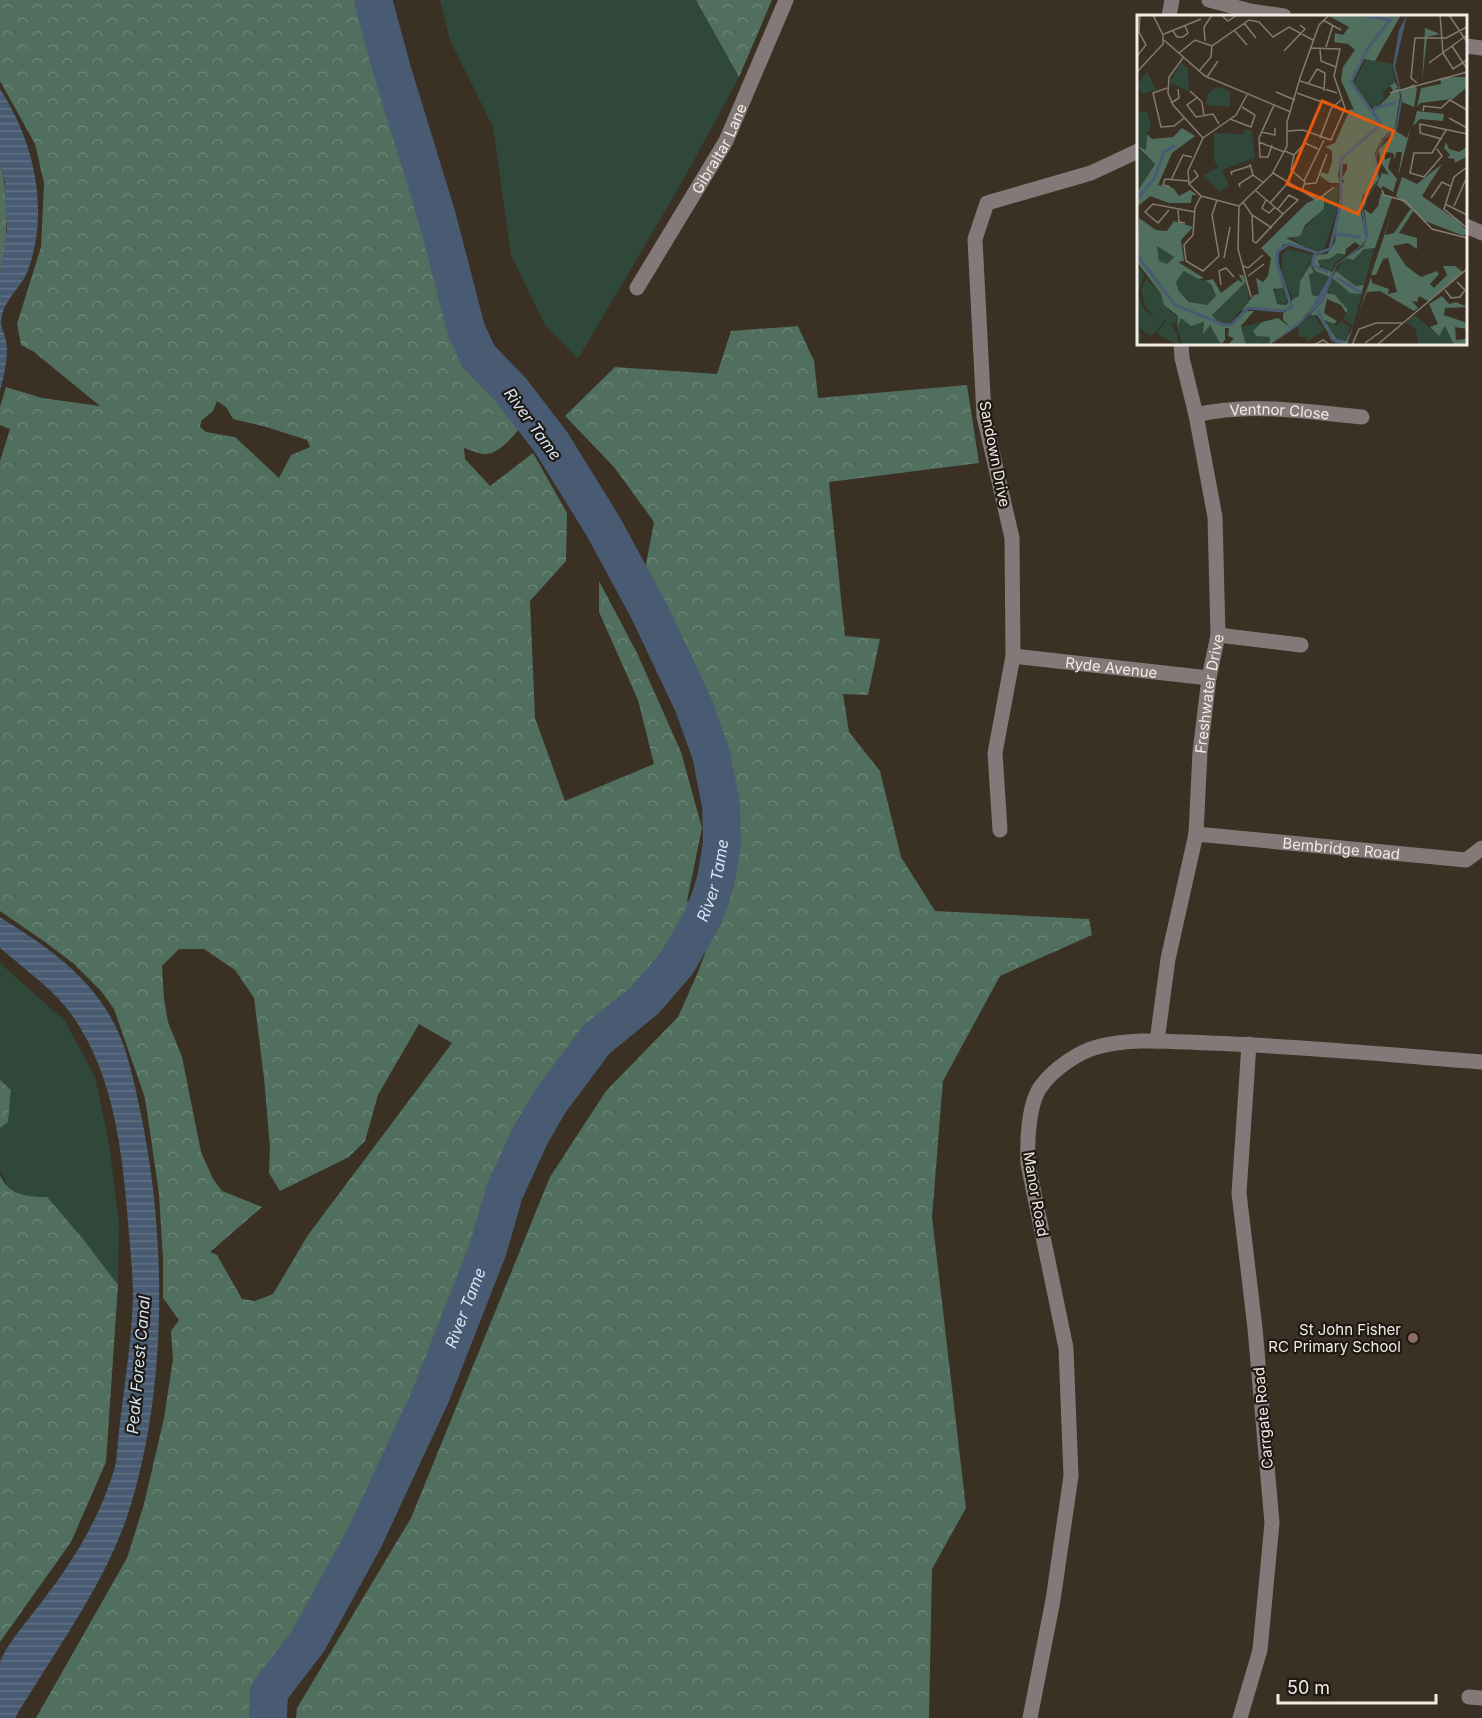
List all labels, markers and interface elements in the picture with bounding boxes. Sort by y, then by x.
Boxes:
inset map [1137,15,1467,345]
street label: Gibraltar Lane [687,100,750,197]
water label: River Tame [500,384,566,464]
street label: Sandown Drive [975,399,1015,509]
street label: Ventnor Close [1229,399,1330,423]
street label: Freshwater Drive [1190,632,1227,754]
street label: Ryde Avenue [1064,652,1158,682]
street label: Bembridge Road [1282,833,1401,863]
water label: River Tame [692,837,733,924]
street label: Manor Road [1019,1150,1053,1238]
water label: River Tame [440,1265,490,1351]
water label: Peak Forest Canal [122,1295,154,1435]
place label: St John Fisher RC Primary School [1268,1320,1401,1356]
marker: St John Fisher RC Primary School [1406,1331,1420,1345]
street label: Carrgate Road [1249,1366,1277,1470]
scale bar [1278,1667,1436,1705]
text: 50 m [1287,1677,1330,1698]

